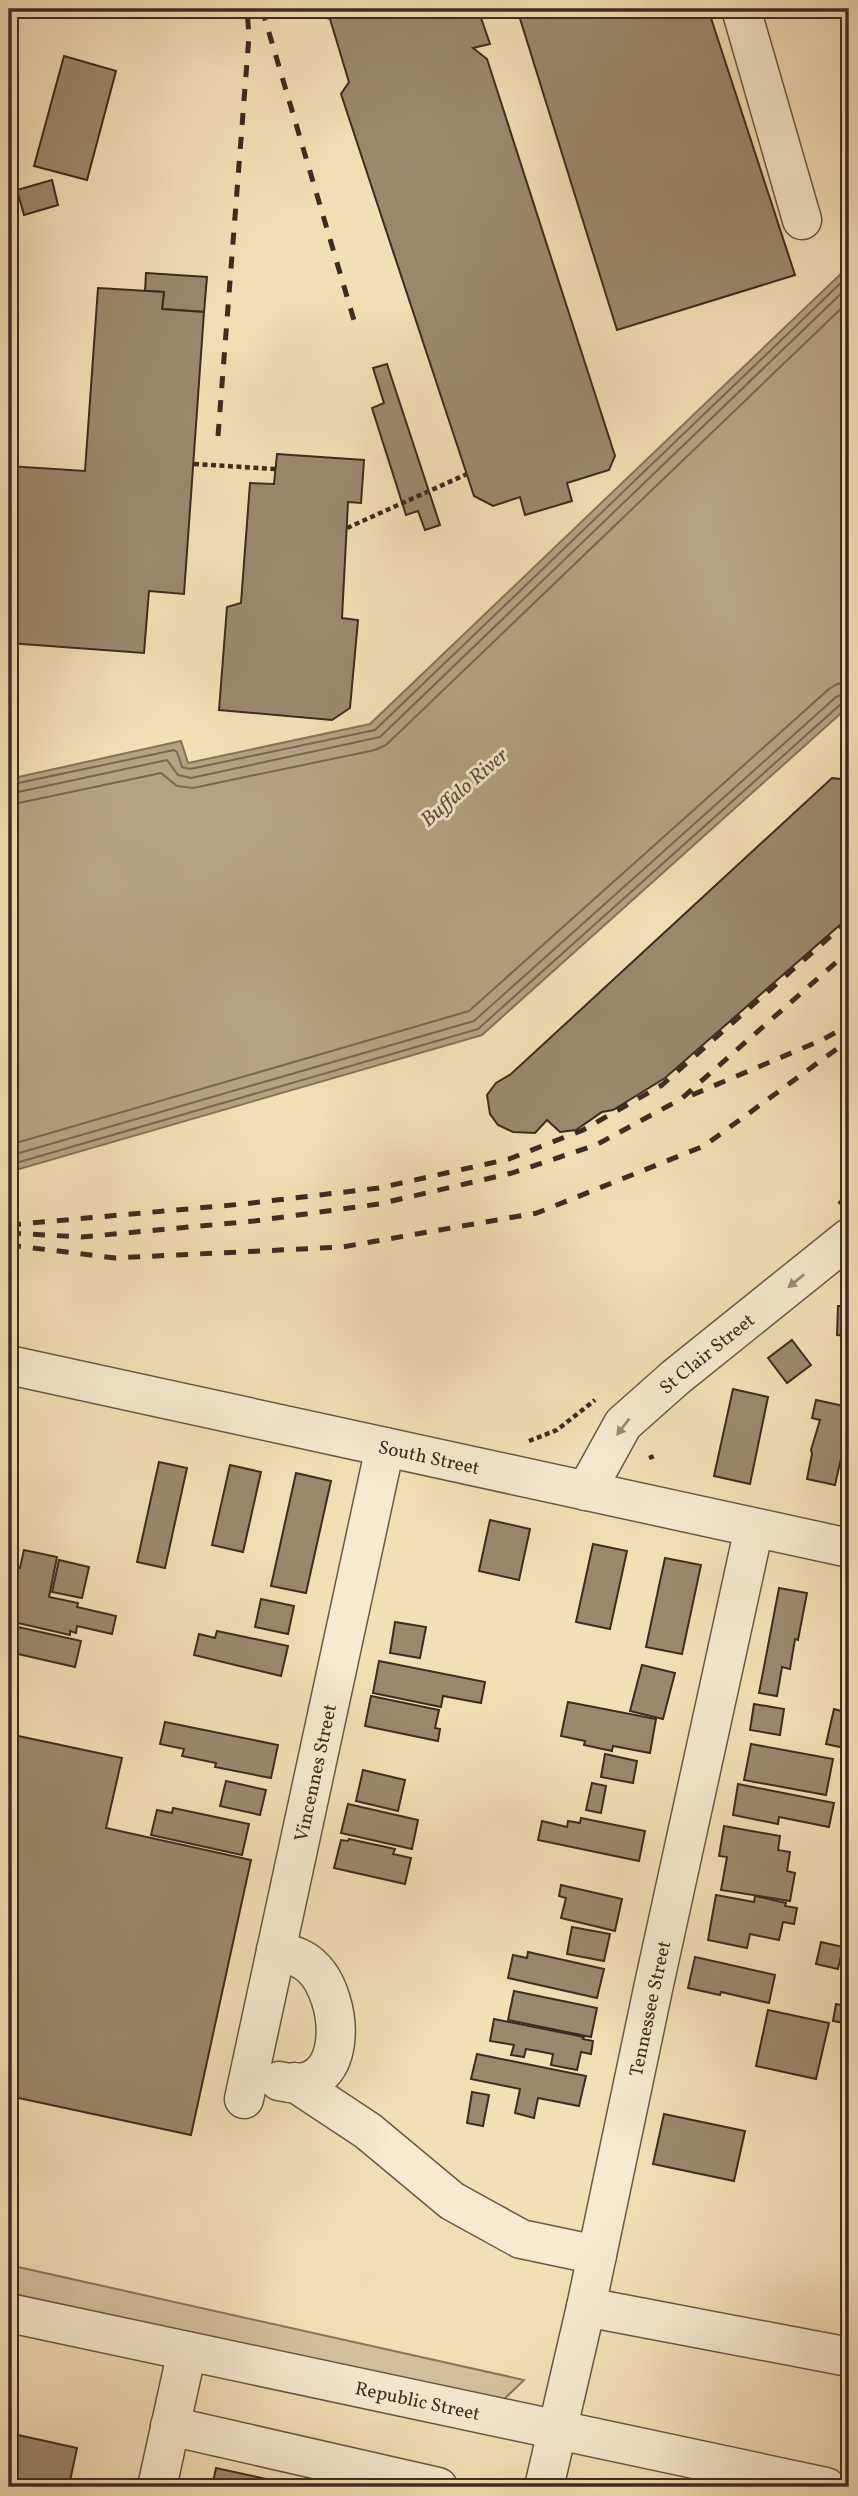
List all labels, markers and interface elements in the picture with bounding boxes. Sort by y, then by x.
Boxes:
water label: Buffalo River [415,742,515,834]
one-way arrow [788,1273,806,1288]
street label: St Clair Street [654,1308,761,1401]
one-way arrow [616,1418,630,1437]
street label: South Street [376,1435,482,1482]
street label: Vincennes Street [289,1701,344,1844]
street label: Tennessee Street [624,1938,678,2079]
street label: Republic Street [353,2376,483,2428]

